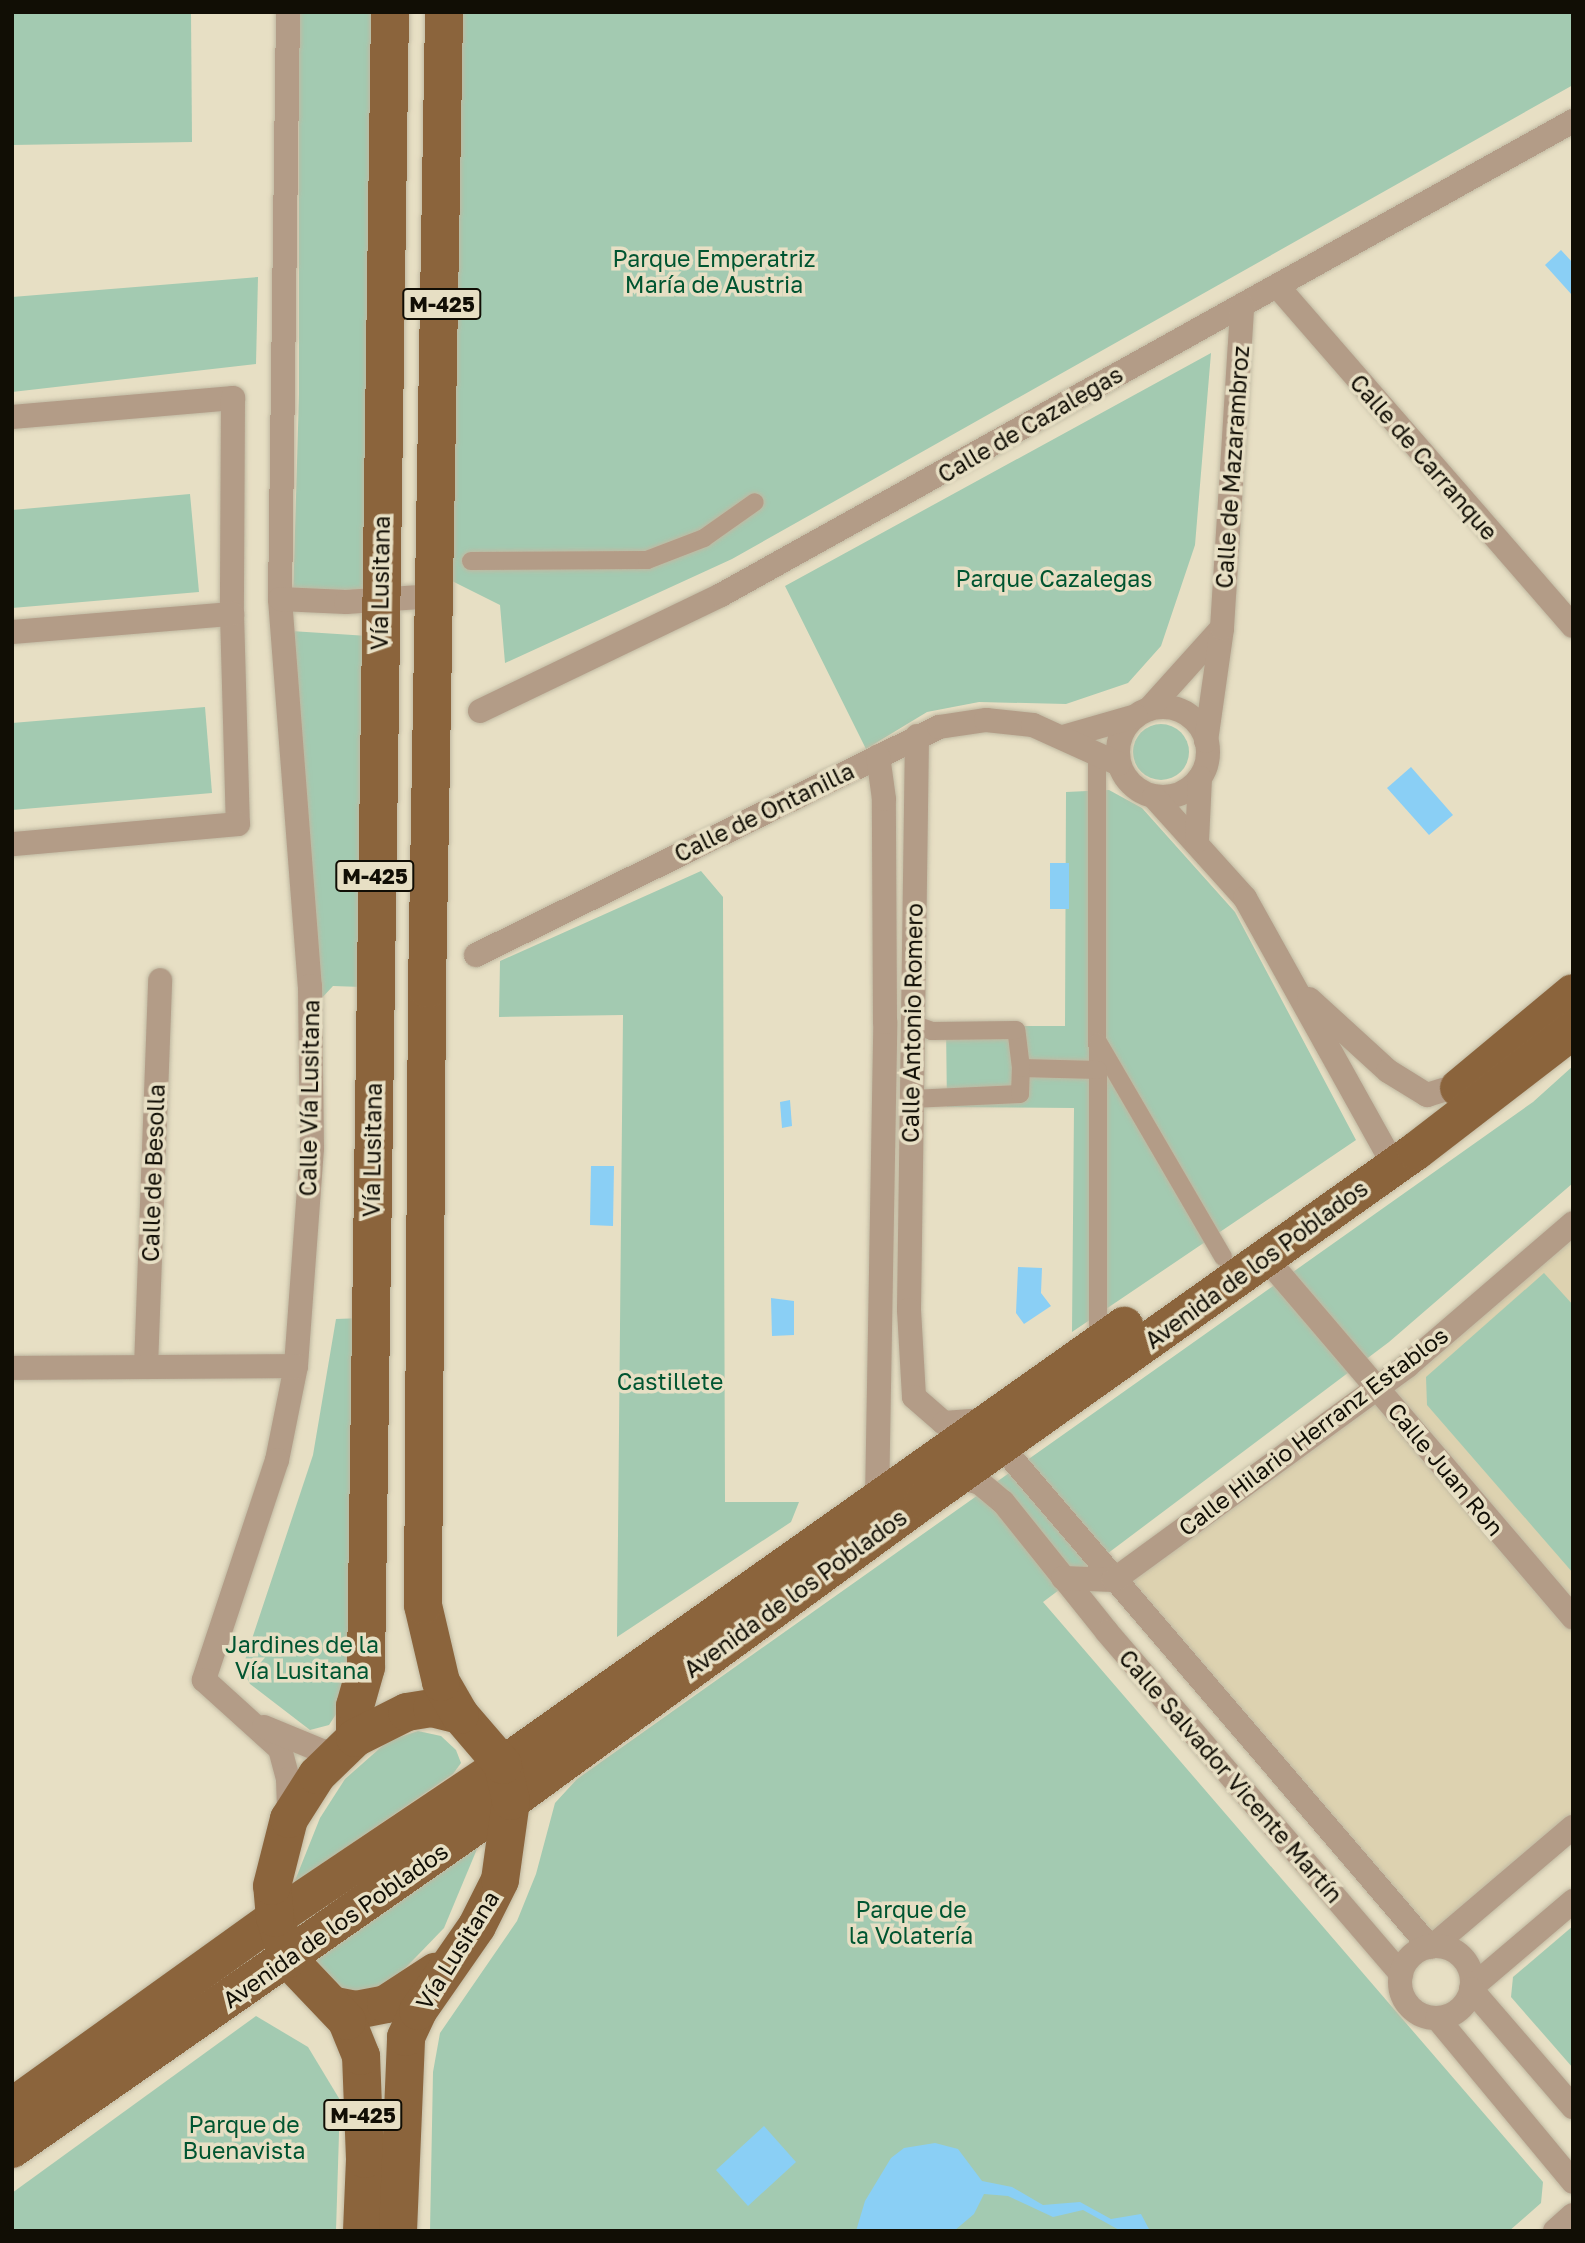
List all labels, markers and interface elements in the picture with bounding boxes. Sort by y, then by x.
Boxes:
park label: Parque Emperatriz María de Austria [612,244,816,298]
road number: M-425 [402,286,482,322]
street label: Calle de Mazarambroz [1210,345,1254,589]
street label: Calle de Cazalegas [933,360,1127,488]
street label: Calle de Carranque [1345,369,1503,545]
street label: Vía Lusitana [365,515,395,651]
park label: Parque Cazalegas [956,564,1152,592]
street label: Calle de Ontanilla [670,757,858,867]
road number: M-425 [335,858,415,894]
street label: Calle Antonio Romero [896,903,928,1143]
street label: Calle Vía Lusitana [293,999,325,1197]
street label: Vía Lusitana [357,1082,387,1218]
street label: Calle de Besolla [136,1084,170,1262]
street label: Avenida de los Poblados [1139,1174,1373,1354]
street label: Calle Hilario Herranz Establos [1173,1321,1453,1541]
park label: Castillete [617,1367,723,1395]
street label: Calle Juan Ron [1382,1397,1510,1541]
street label: Avenida de los Poblados [678,1503,912,1683]
park label: Jardines de la Vía Lusitana [225,1630,379,1684]
street label: Calle Salvador Vicente Martín [1114,1644,1348,1908]
street label: Avenida de los Poblados [217,1837,453,2013]
street label: Vía Lusitana [410,1886,504,2014]
park label: Parque de la Volatería [849,1895,973,1949]
road number: M-425 [323,2098,403,2132]
park label: Parque de Buenavista [183,2110,305,2164]

